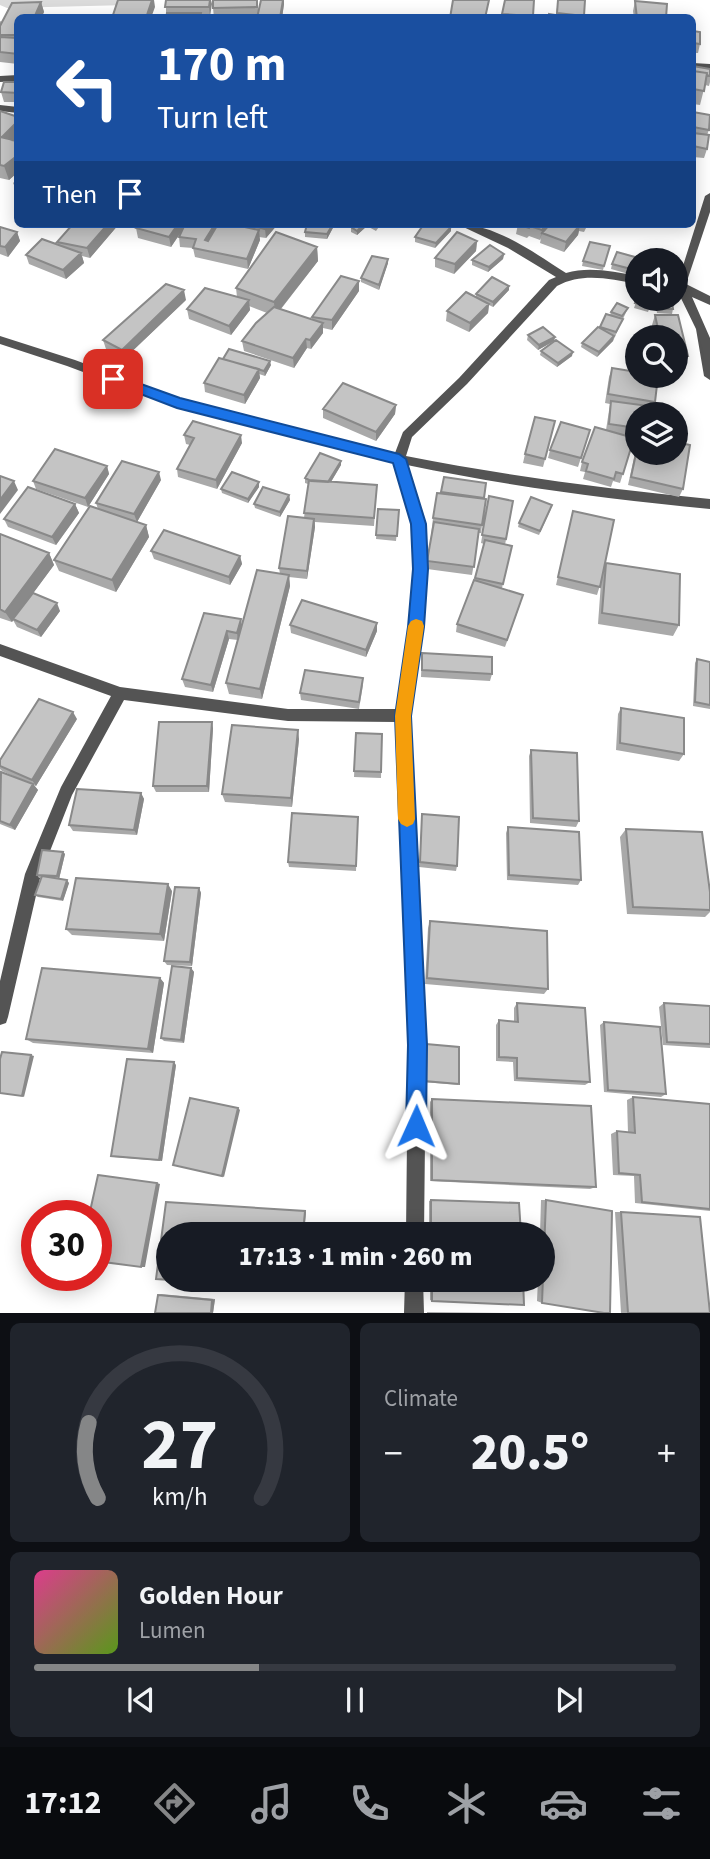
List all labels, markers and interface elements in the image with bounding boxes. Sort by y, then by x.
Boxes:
text: 170 m [157,30,286,100]
icon: left [42,42,133,133]
text: Turn left [157,95,268,141]
icon: arrive [111,175,149,213]
text: Then [42,176,97,213]
map controls [625,248,688,465]
button: sound [625,248,688,311]
button: search [625,325,688,388]
pin [83,349,143,409]
icon: arrive [94,360,132,398]
button: layers [625,402,688,465]
position arrow [379,1089,453,1163]
speed limit sign: 30 [21,1200,112,1291]
text: 17:13 · 1 min · 260 m [239,1238,472,1275]
text: Climate [384,1382,458,1415]
text: 27 [142,1394,218,1498]
text: 20.5° [471,1416,589,1490]
text: − [384,1427,403,1481]
text: + [657,1427,676,1481]
text: km/h [152,1479,208,1515]
text: Golden Hour [139,1577,283,1614]
text: Lumen [139,1614,206,1647]
icon: previous [122,1681,160,1719]
icon: pause [336,1681,374,1719]
icon: next [550,1681,588,1719]
icon: directions [150,1779,199,1828]
icon: music [247,1779,296,1828]
icon: phone [345,1779,394,1828]
icon: climate [442,1779,491,1828]
icon: car [539,1779,588,1828]
icon: filters [637,1779,686,1828]
text: 17:12 [24,1780,101,1826]

